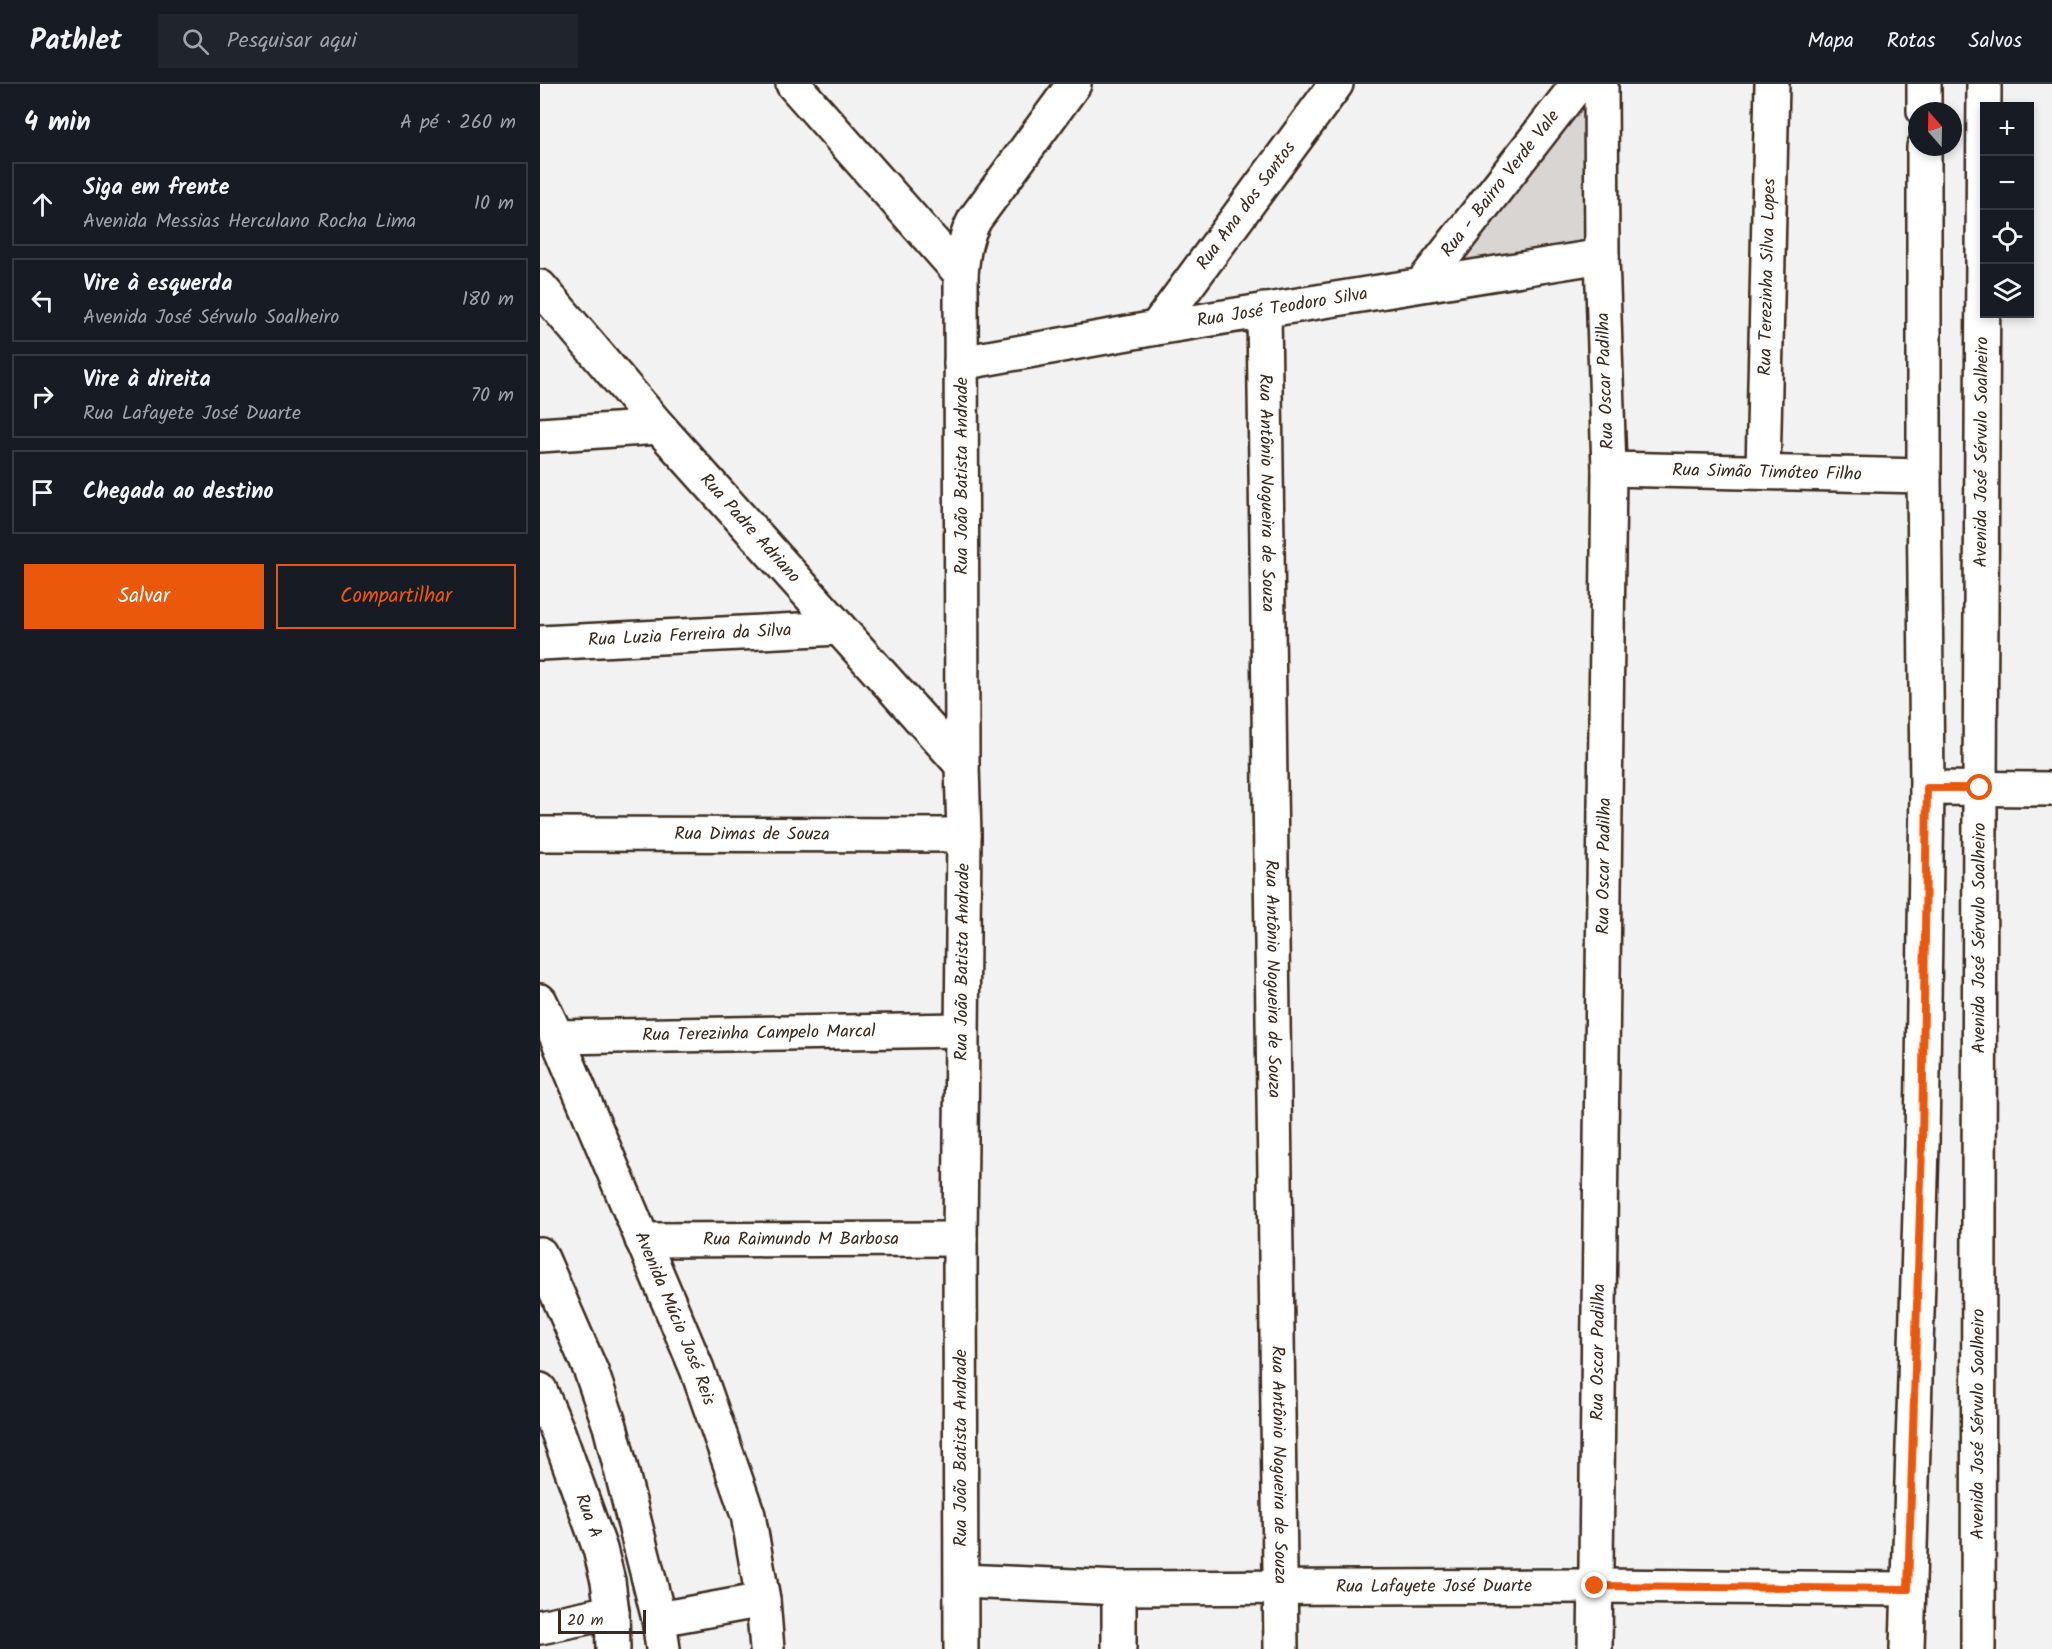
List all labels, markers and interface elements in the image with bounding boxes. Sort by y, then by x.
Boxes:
search box [158,14,578,68]
text: Pathlet [30,19,122,64]
text: Pesquisar aqui [227,24,357,59]
icon: search [179,25,212,58]
text: Mapa [1808,25,1854,58]
text: Rotas [1887,25,1936,58]
text: Salvos [1969,25,2022,58]
text: 4 min [24,102,91,144]
north arrow [1908,102,1962,156]
map controls [1980,102,2034,318]
button: + [1980,102,2034,156]
street label: Rua - Bairro Verde Vale [1434,104,1567,264]
text: A pé · 260 m [400,107,516,139]
street label: Rua Ana dos Santos [1189,135,1304,276]
button: − [1980,156,2034,210]
text: Siga em frente [83,171,229,206]
street label: Rua Terezinha Silva Lopes [1751,178,1784,376]
icon: ahead [26,188,59,221]
text: 10 m [474,188,514,220]
text: Avenida Messias Herculano Rocha Lima [83,206,416,238]
button: locate [1980,210,2034,264]
button: layers [1980,264,2034,318]
text: Vire à esquerda [83,267,232,302]
street label: Rua José Teodoro Silva [1195,280,1370,336]
icon: left [26,284,59,317]
text: 180 m [462,284,514,316]
text: Avenida José Sérvulo Soalheiro [83,302,339,334]
street label: Rua Oscar Padilha [1589,312,1623,450]
street label: Avenida José Sérvulo Soalheiro [1967,336,1997,568]
text: Vire à direita [83,363,211,398]
street label: Rua Antônio Nogueira de Souza [1250,374,1282,612]
street label: Rua João Batista Andrade [948,377,977,575]
icon: right [26,380,59,413]
text: 70 m [471,380,514,412]
text: Rua Lafayete José Duarte [83,398,301,430]
street label: Rua Simão Timóteo Filho [1672,456,1862,489]
street label: Rua Padre Adriano [692,467,807,590]
text: Chegada ao destino [83,475,274,510]
icon: arrive [26,476,59,509]
button: Salvar [24,564,264,629]
button: Compartilhar [276,564,516,629]
street label: Rua Luzia Ferreira da Silva [587,616,792,655]
route start [1966,774,1992,800]
street label: Rua Oscar Padilha [1589,797,1620,935]
street label: Rua Dimas de Souza [674,820,830,849]
street label: Avenida José Sérvulo Soalheiro [1965,823,1994,1053]
street label: Rua Antônio Nogueira de Souza [1256,860,1289,1098]
street label: Rua João Batista Andrade [947,863,978,1061]
street label: Rua Terezinha Campelo Marcal [642,1017,877,1050]
street label: Rua Raimundo M Barbosa [703,1225,899,1254]
street label: Avenida Múcio José Reis [626,1227,723,1410]
street label: Rua Oscar Padilha [1583,1283,1614,1421]
street label: Avenida José Sérvulo Soalheiro [1964,1309,1993,1539]
street label: Rua Antônio Nogueira de Souza [1263,1345,1295,1584]
street label: Rua João Batista Andrade [947,1349,976,1547]
street label: Rua A [567,1490,610,1543]
street label: Rua Lafayete José Duarte [1336,1572,1532,1602]
route end [1581,1572,1607,1598]
scale bar [558,1607,646,1634]
text: 20 m [567,1608,603,1633]

